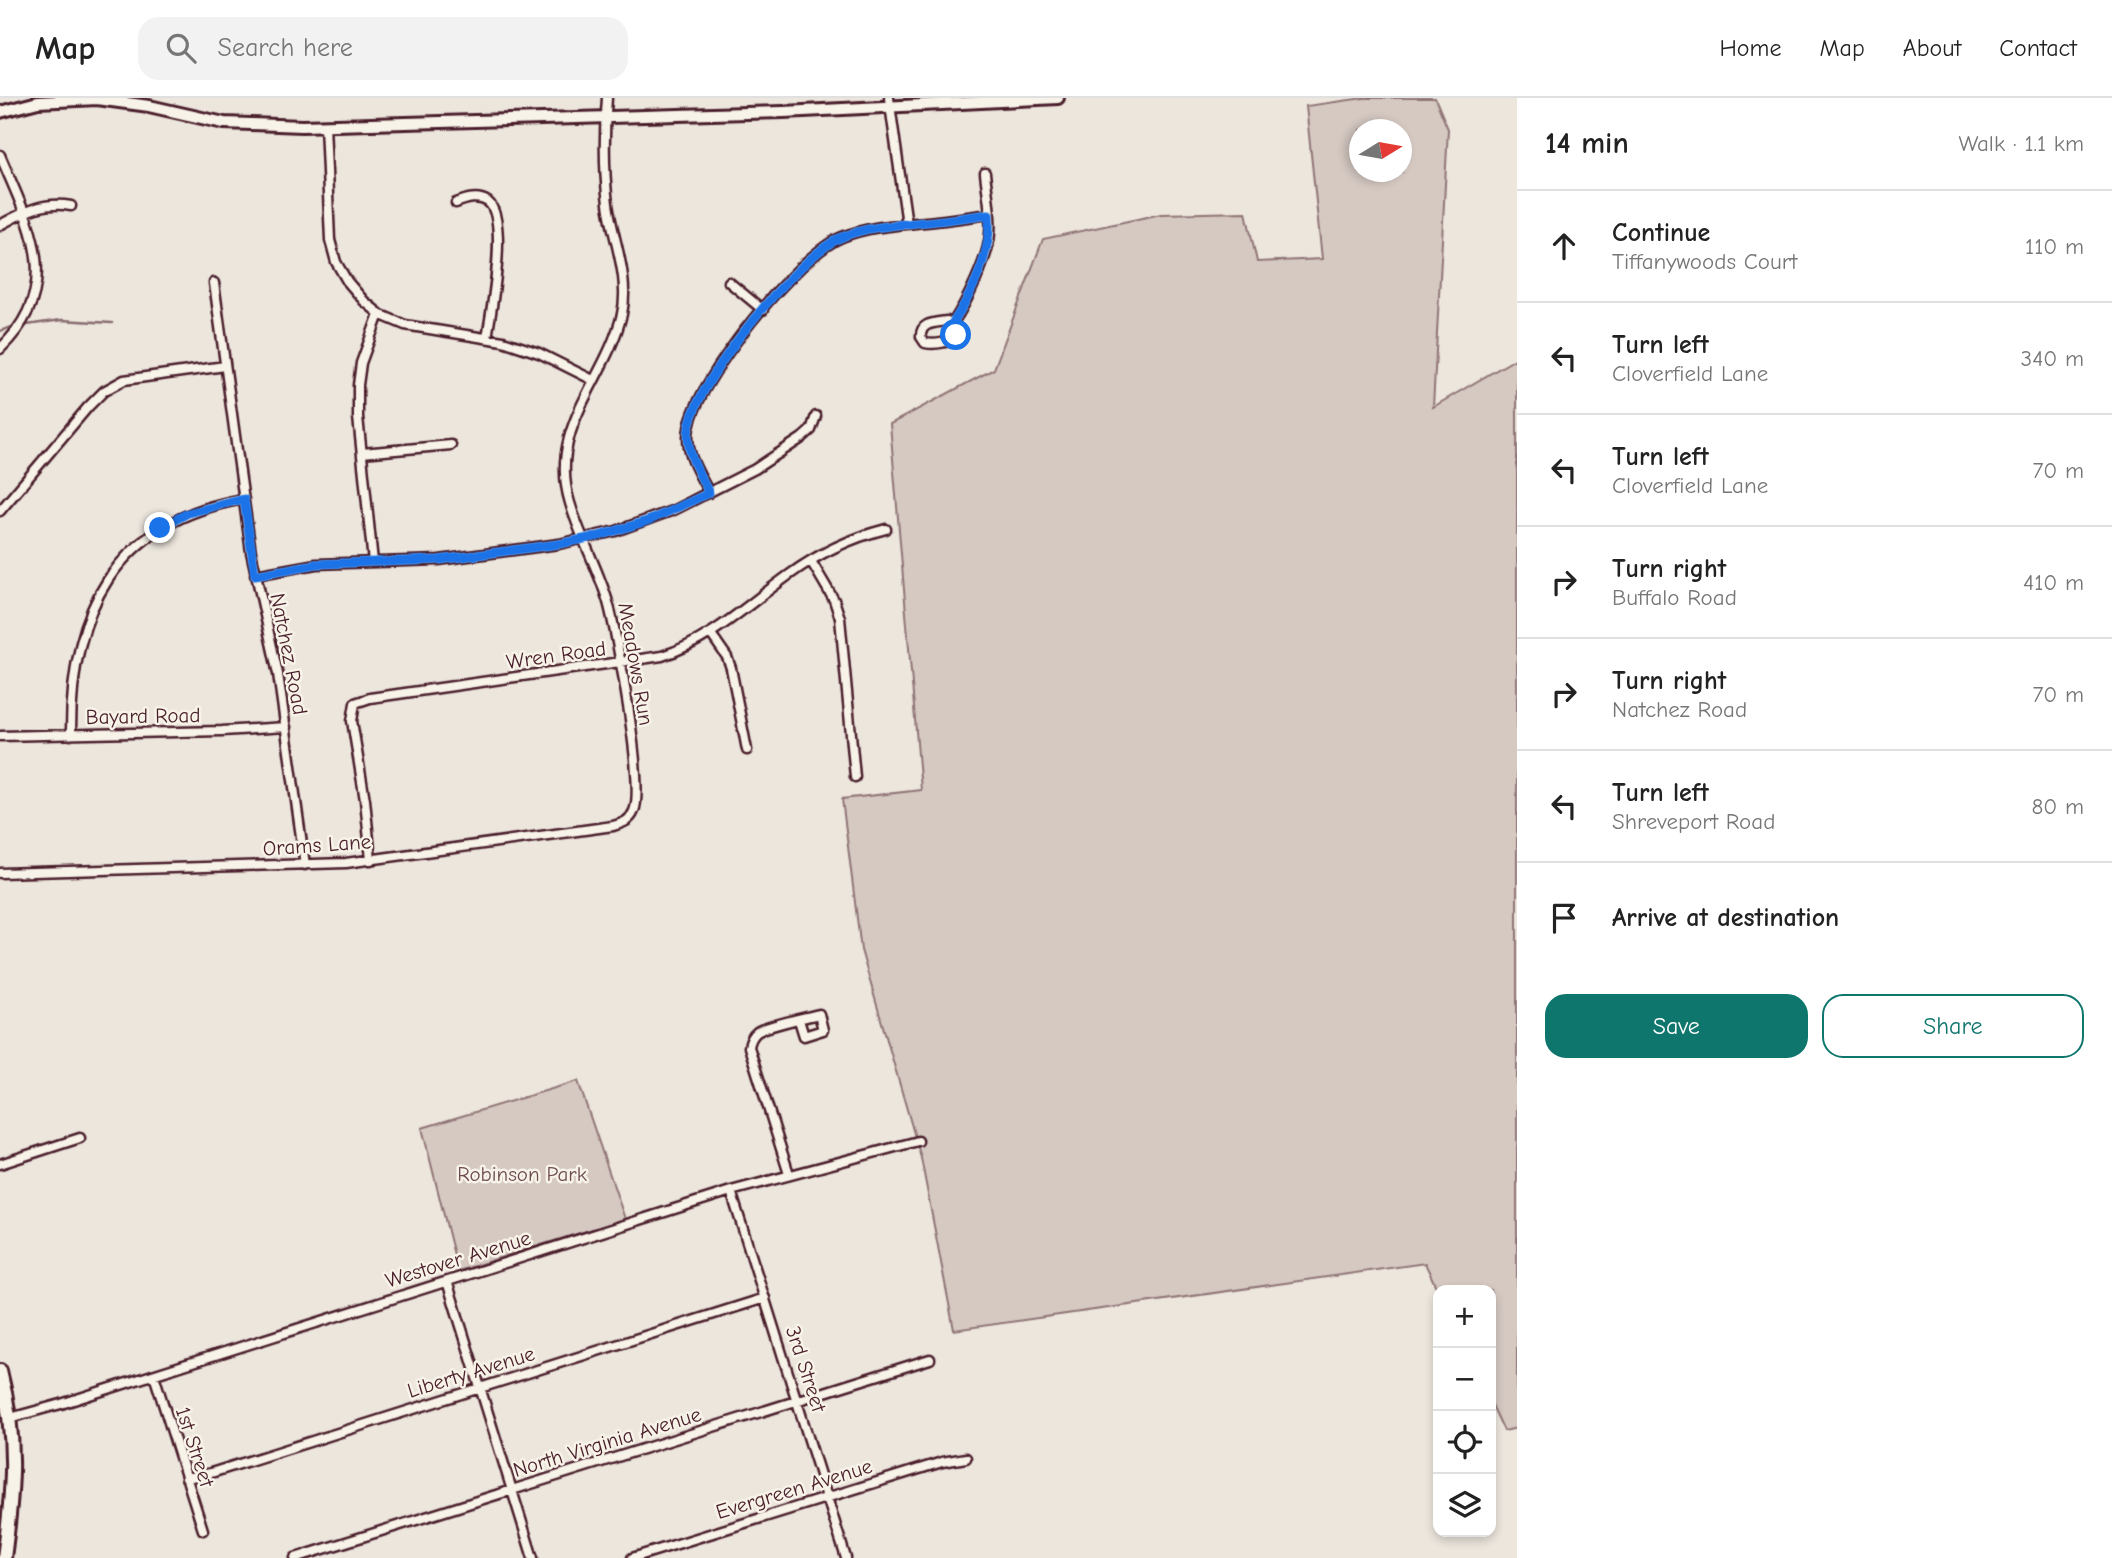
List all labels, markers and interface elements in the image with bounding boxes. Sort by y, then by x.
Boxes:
search box [138,17,628,80]
text: Map [35,29,96,67]
icon: search [162,29,200,67]
text: Search here [218,33,353,63]
text: Home [1720,34,1781,62]
text: Map [1819,34,1865,62]
text: About [1903,34,1961,62]
text: Contact [1999,34,2077,62]
north arrow [1349,119,1412,182]
text: 14 min [1545,126,1629,161]
text: Walk · 1.1 km [1959,130,2084,157]
text: Continue [1612,218,1710,248]
icon: ahead [1545,227,1583,265]
text: 110 m [2025,233,2084,260]
text: Tiffanywoods Court [1612,248,1797,275]
route start [940,319,971,350]
text: Turn left [1612,330,1709,360]
icon: left [1545,339,1583,377]
text: 340 m [2021,345,2084,372]
text: Cloverfield Lane [1612,360,1768,387]
text: Turn left [1612,442,1709,472]
icon: left [1545,451,1583,489]
text: 70 m [2032,457,2084,484]
text: Cloverfield Lane [1612,472,1768,499]
route end [144,512,175,543]
text: Turn right [1612,554,1726,584]
icon: right [1545,563,1583,601]
text: 410 m [2023,569,2084,596]
text: Buffalo Road [1612,584,1737,611]
street label: Natchez Road [265,591,313,717]
street label: Meadows Run [613,601,659,727]
street label: Wren Road [504,636,608,674]
text: Turn right [1612,666,1726,696]
icon: right [1545,675,1583,713]
text: 70 m [2032,681,2084,708]
text: Natchez Road [1612,696,1747,723]
street label: Bayard Road [85,703,201,729]
text: Turn left [1612,778,1709,808]
icon: left [1545,787,1583,825]
text: 80 m [2031,793,2084,820]
text: Shreveport Road [1612,808,1775,835]
street label: Orams Lane [262,829,372,861]
icon: arrive [1545,899,1583,937]
text: Arrive at destination [1612,903,1839,933]
button: Save [1545,994,1808,1058]
button: Share [1822,994,2084,1058]
park label: Robinson Park [457,1162,587,1186]
street label: Westover Avenue [383,1226,533,1292]
map controls [1433,1285,1496,1537]
button: + [1433,1285,1496,1348]
street label: 3rd Street [781,1323,831,1416]
street label: Liberty Avenue [405,1341,537,1403]
button: − [1433,1348,1496,1411]
street label: North Virginia Avenue [510,1402,704,1482]
street label: 1st Street [171,1404,219,1491]
button: locate [1433,1411,1496,1474]
street label: Evergreen Avenue [713,1454,875,1524]
button: layers [1433,1474,1496,1537]

